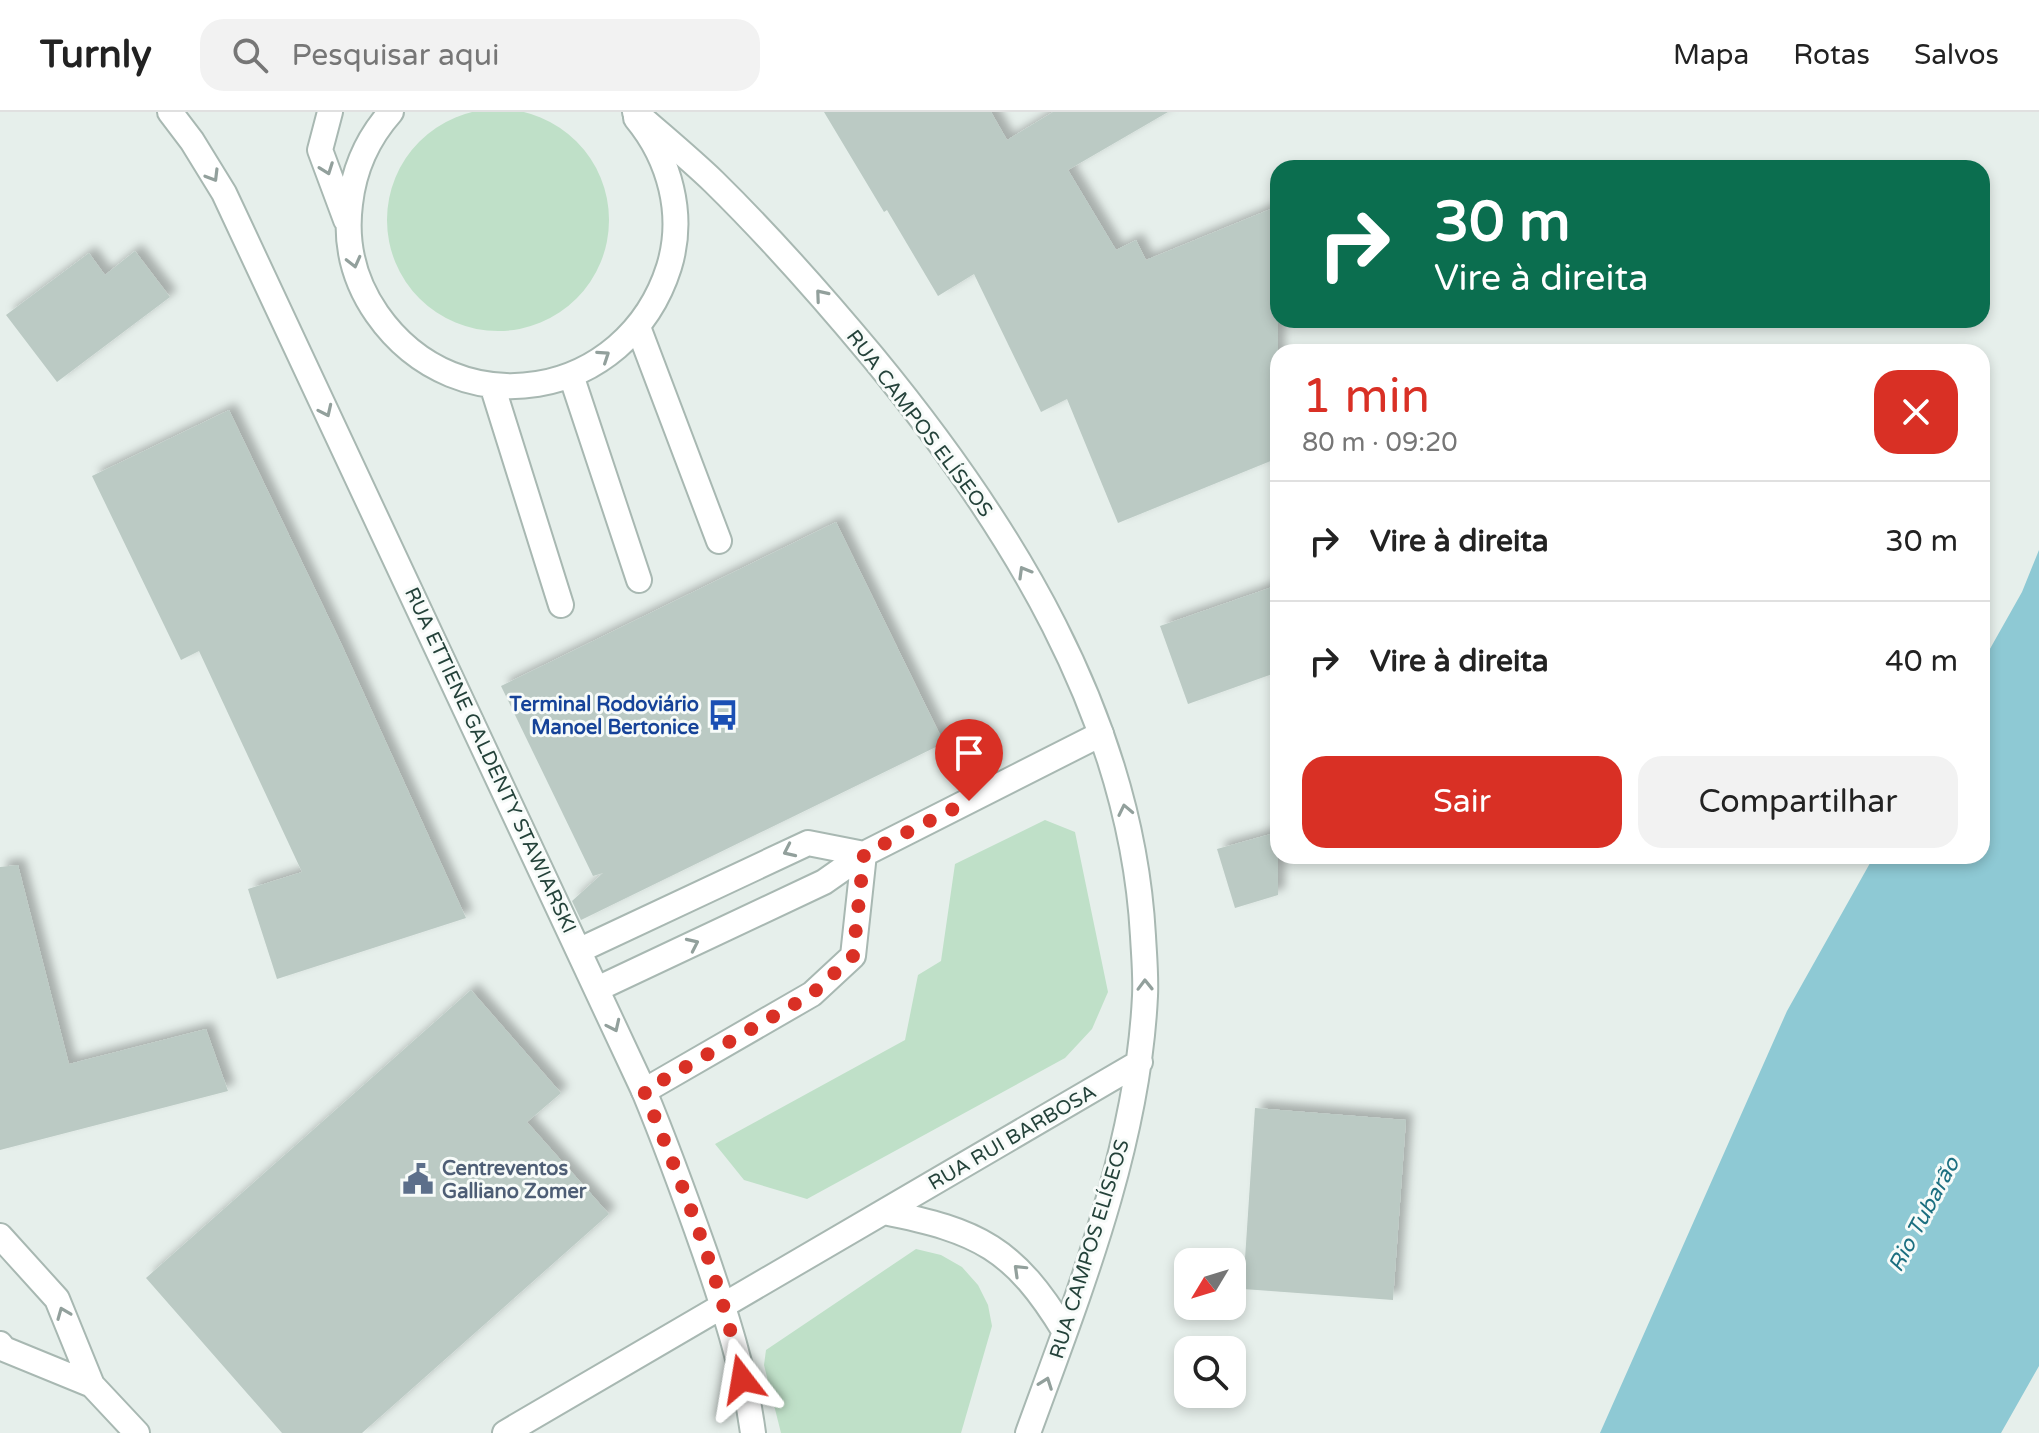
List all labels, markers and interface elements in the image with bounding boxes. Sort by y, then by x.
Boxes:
search box [200,19,760,91]
text: Turnly [40,32,152,78]
icon: search [228,33,272,77]
text: Pesquisar aqui [292,37,499,74]
text: Mapa [1673,38,1749,72]
text: Rotas [1793,38,1870,72]
text: Salvos [1914,38,1999,72]
one-way arrow [317,161,334,175]
one-way arrow [204,167,219,182]
text: 30 m [1434,189,1570,256]
icon: right [1302,192,1406,296]
one-way arrow [344,254,361,268]
text: Vire à direita [1434,257,1648,300]
one-way arrow [816,290,831,304]
street label: RUA CAMPOS ELÍSEOS [841,325,998,522]
one-way arrow [596,351,610,366]
text: 1 min [1302,368,1430,426]
button: close [1874,370,1958,454]
one-way arrow [316,402,332,417]
text: 80 m · 09:20 [1302,427,1458,458]
icon: right [1302,519,1346,563]
text: Vire à direita [1370,523,1549,560]
text: 30 m [1885,523,1958,560]
one-way arrow [1018,566,1034,581]
street label: RUA ETTIENE GALDENTY STAWIARSKI [399,584,581,937]
icon: right [1302,639,1346,683]
text: Vire à direita [1370,643,1549,680]
text: 40 m [1885,643,1958,680]
place label: Terminal Rodoviário Manoel Bertonice [509,693,699,740]
bus stop icon: Terminal Rodoviário Manoel Bertonice [706,698,740,732]
pin [935,719,1003,801]
icon: arrive [947,731,991,775]
button: Sair [1302,756,1622,848]
button: Compartilhar [1638,756,1958,848]
one-way arrow [1117,804,1134,818]
one-way arrow [783,841,798,857]
one-way arrow [685,938,699,954]
one-way arrow [1136,978,1154,991]
one-way arrow [605,1018,621,1033]
street label: RUA RUI BARBOSA [924,1080,1101,1196]
street label: RUA CAMPOS ELÍSEOS [1044,1136,1135,1362]
water label: Rio Tubarão [1883,1151,1966,1276]
place label: Centreventos Galliano Zomer [442,1157,587,1204]
public building icon: Centreventos Galliano Zomer [401,1162,435,1196]
north arrow [1174,1248,1246,1320]
map controls [1174,1248,1246,1408]
one-way arrow [1014,1264,1028,1279]
one-way arrow [56,1307,73,1321]
button: search [1174,1336,1246,1408]
position arrow [700,1337,784,1421]
one-way arrow [1036,1376,1053,1390]

